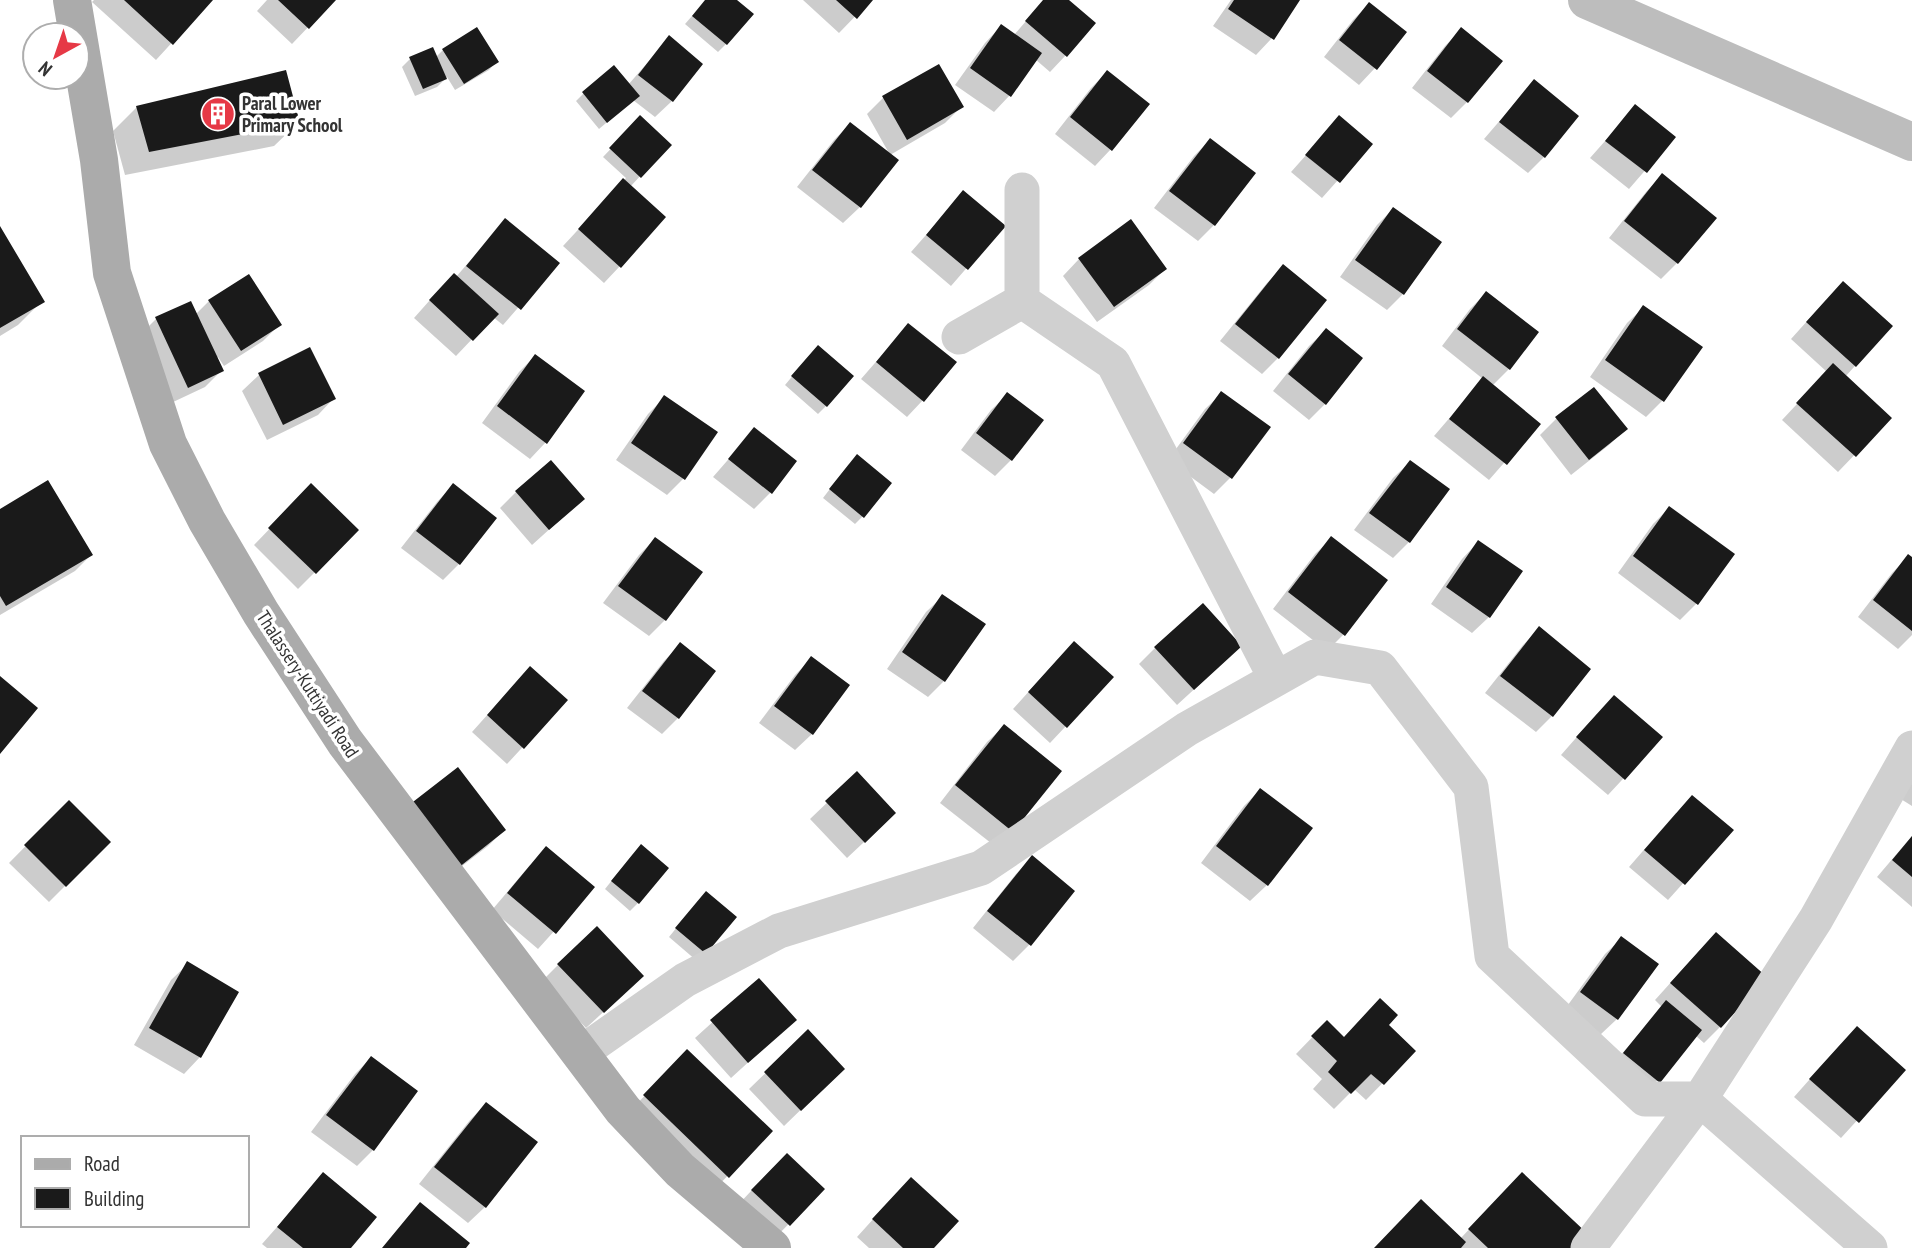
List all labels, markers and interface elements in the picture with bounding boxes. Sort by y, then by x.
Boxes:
north arrow [21,21,91,91]
text: N [33,57,57,82]
place label: Paral Lower Primary School [242,91,343,137]
building icon: Paral Lower Primary School [199,95,237,133]
street label: Thalassery-Kuttiyadi Road [252,606,364,762]
legend [21,1136,248,1227]
text: Road [84,1150,120,1177]
text: Building [84,1185,144,1212]

